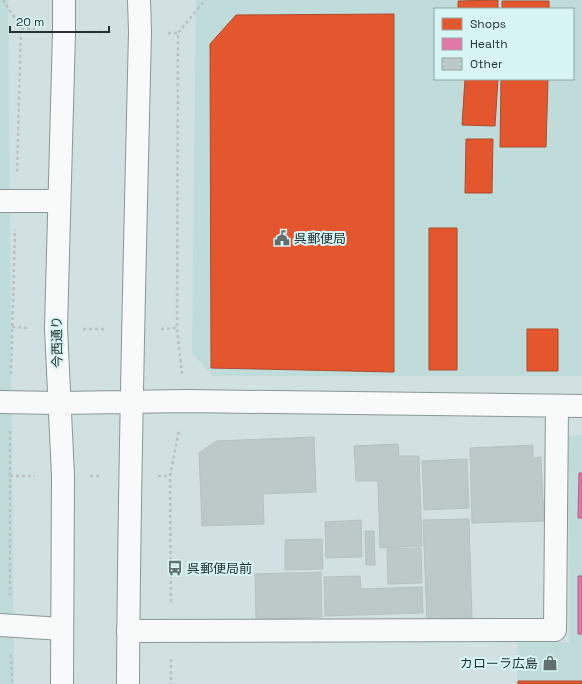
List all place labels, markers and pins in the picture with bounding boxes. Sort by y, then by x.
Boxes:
public building icon: 呉郵便局 [273,229,291,247]
place label: 呉郵便局 [294,230,346,247]
bus stop icon: 呉郵便局前 [166,559,184,577]
place label: 呉郵便局前 [187,560,252,577]
shop icon: カローラ広島 [541,654,559,672]
place label: カローラ広島 [460,655,538,672]

